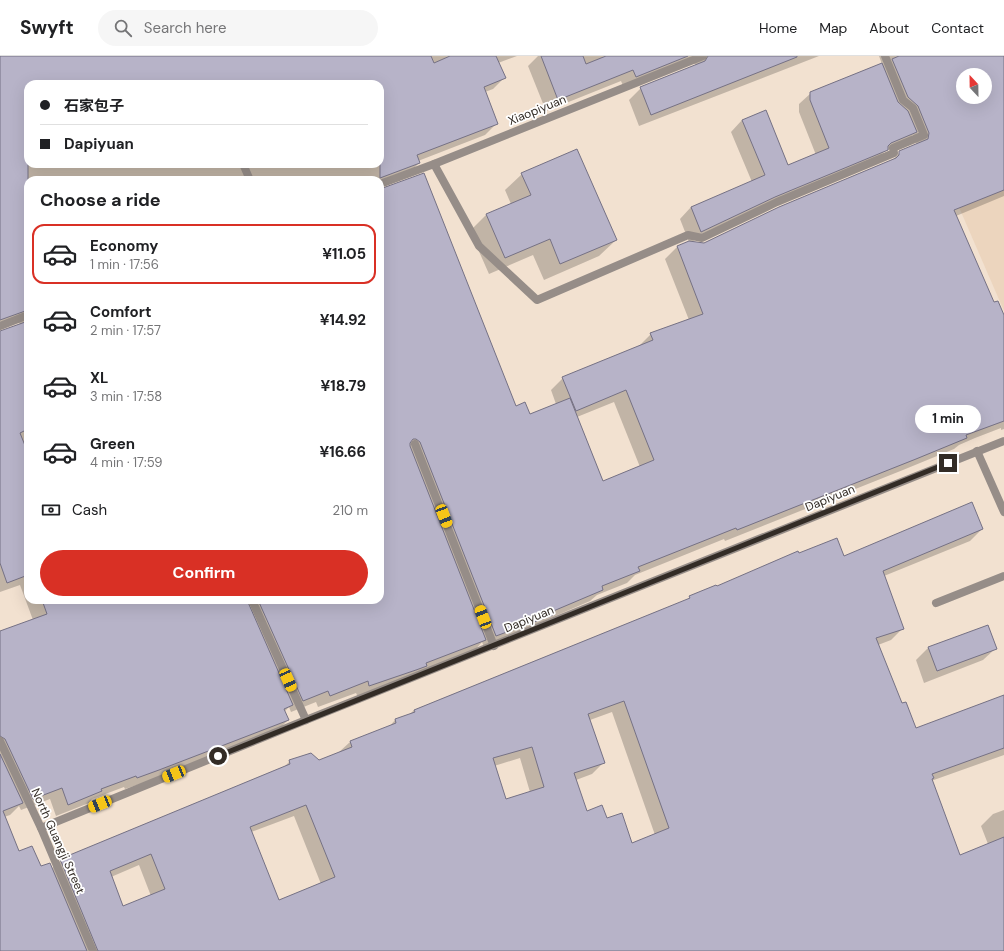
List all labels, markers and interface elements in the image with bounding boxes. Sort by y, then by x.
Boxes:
search box [98,10,378,46]
text: Swyft [20,15,74,40]
icon: search [112,17,134,39]
text: Search here [144,18,227,38]
text: Home [759,19,797,37]
text: Map [819,19,847,37]
text: About [869,19,909,37]
text: Contact [931,19,984,37]
north arrow [956,68,992,104]
map controls [956,68,992,104]
street label: Xiaopiyuan [506,91,568,129]
text: 石家包子 [64,96,124,116]
text: Dapiyuan [64,134,134,154]
text: Choose a ride [40,188,161,212]
icon: car [42,236,78,272]
text: Economy [90,236,158,256]
text: ¥11.05 [322,244,366,264]
text: 1 min · 17:56 [90,256,159,273]
icon: car [42,302,78,338]
text: Comfort [90,302,151,322]
text: ¥14.92 [320,310,366,330]
text: 2 min · 17:57 [90,322,161,339]
icon: car [42,368,78,404]
text: XL [90,368,108,388]
text: ¥18.79 [321,376,366,396]
text: 3 min · 17:58 [90,388,162,405]
callout: 1 min [915,405,981,433]
text: 1 min [932,410,964,427]
icon: car [42,434,78,470]
text: Green [90,434,135,454]
text: ¥16.66 [319,442,366,462]
text: 4 min · 17:59 [90,454,162,471]
route end [939,454,957,472]
street label: Dapiyuan [803,481,857,515]
icon: cash [40,499,62,521]
text: Cash [72,500,107,520]
text: 210 m [333,502,368,519]
car [434,503,454,529]
button: Confirm [40,550,368,596]
street label: Dapiyuan [502,602,556,636]
car [473,604,493,630]
car [278,667,298,693]
route start [209,747,227,765]
car [161,764,187,784]
street label: North Guangji Street [28,786,89,897]
car [87,794,113,814]

